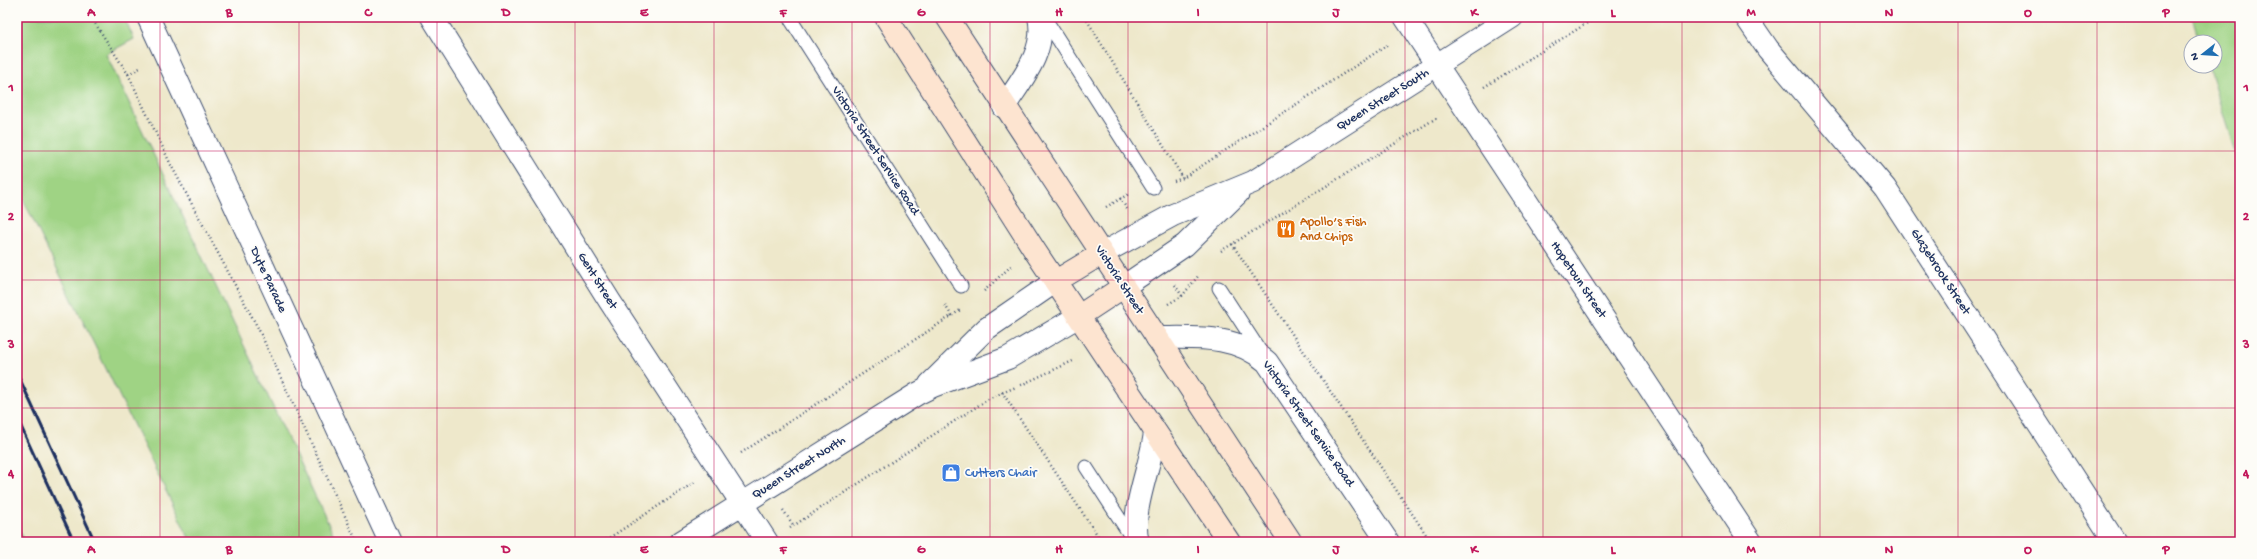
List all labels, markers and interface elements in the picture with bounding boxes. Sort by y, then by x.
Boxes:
text: A [86,6,96,21]
text: B [225,6,234,21]
text: C [363,6,373,21]
text: D [501,6,511,21]
text: E [640,6,649,21]
text: F [779,6,788,21]
text: G [917,6,926,21]
text: H [1055,6,1063,21]
text: I [1196,6,1200,21]
text: J [1332,6,1341,21]
text: K [1469,6,1479,21]
text: L [1611,6,1617,21]
text: M [1746,6,1756,21]
text: N [1885,6,1894,21]
text: O [2024,6,2032,21]
text: P [2161,6,2170,21]
north arrow [2183,34,2223,74]
text: N [2189,51,2202,62]
street label: Queen Street South [1334,65,1432,135]
text: 1 [7,81,14,96]
text: 1 [2242,81,2249,96]
street label: Victoria Street Service Road [827,83,923,219]
text: 2 [8,210,15,225]
text: 2 [2243,210,2250,225]
place label: Apollo’s Fish And Chips [1300,215,1366,245]
restaurant icon: Apollo’s Fish And Chips [1275,218,1297,240]
street label: Glazebrook Street [1907,226,1974,319]
street label: Hopetoun Street [1547,239,1610,323]
street label: Victoria Street [1091,242,1148,319]
street label: Dyte Parade [246,244,290,315]
street label: Gent Street [574,250,621,314]
text: 3 [7,338,15,353]
text: 3 [2242,338,2250,353]
street label: Victoria Street Service Road [1258,357,1358,491]
street label: Queen Street North [749,433,849,503]
shop icon: Cutters Chair [940,462,962,484]
place label: Cutters Chair [965,466,1038,481]
text: 4 [7,467,15,482]
text: 4 [2242,467,2250,482]
text: A [86,543,96,558]
text: B [225,543,234,558]
text: C [363,543,373,558]
text: D [501,543,511,558]
text: E [640,543,649,558]
text: F [779,543,788,558]
text: G [917,543,926,558]
text: H [1055,543,1063,558]
text: I [1196,543,1200,558]
text: J [1332,543,1341,558]
text: K [1469,543,1479,558]
text: L [1611,543,1617,558]
text: M [1746,543,1756,558]
text: N [1885,543,1894,558]
text: O [2024,543,2032,558]
text: P [2161,543,2170,558]

